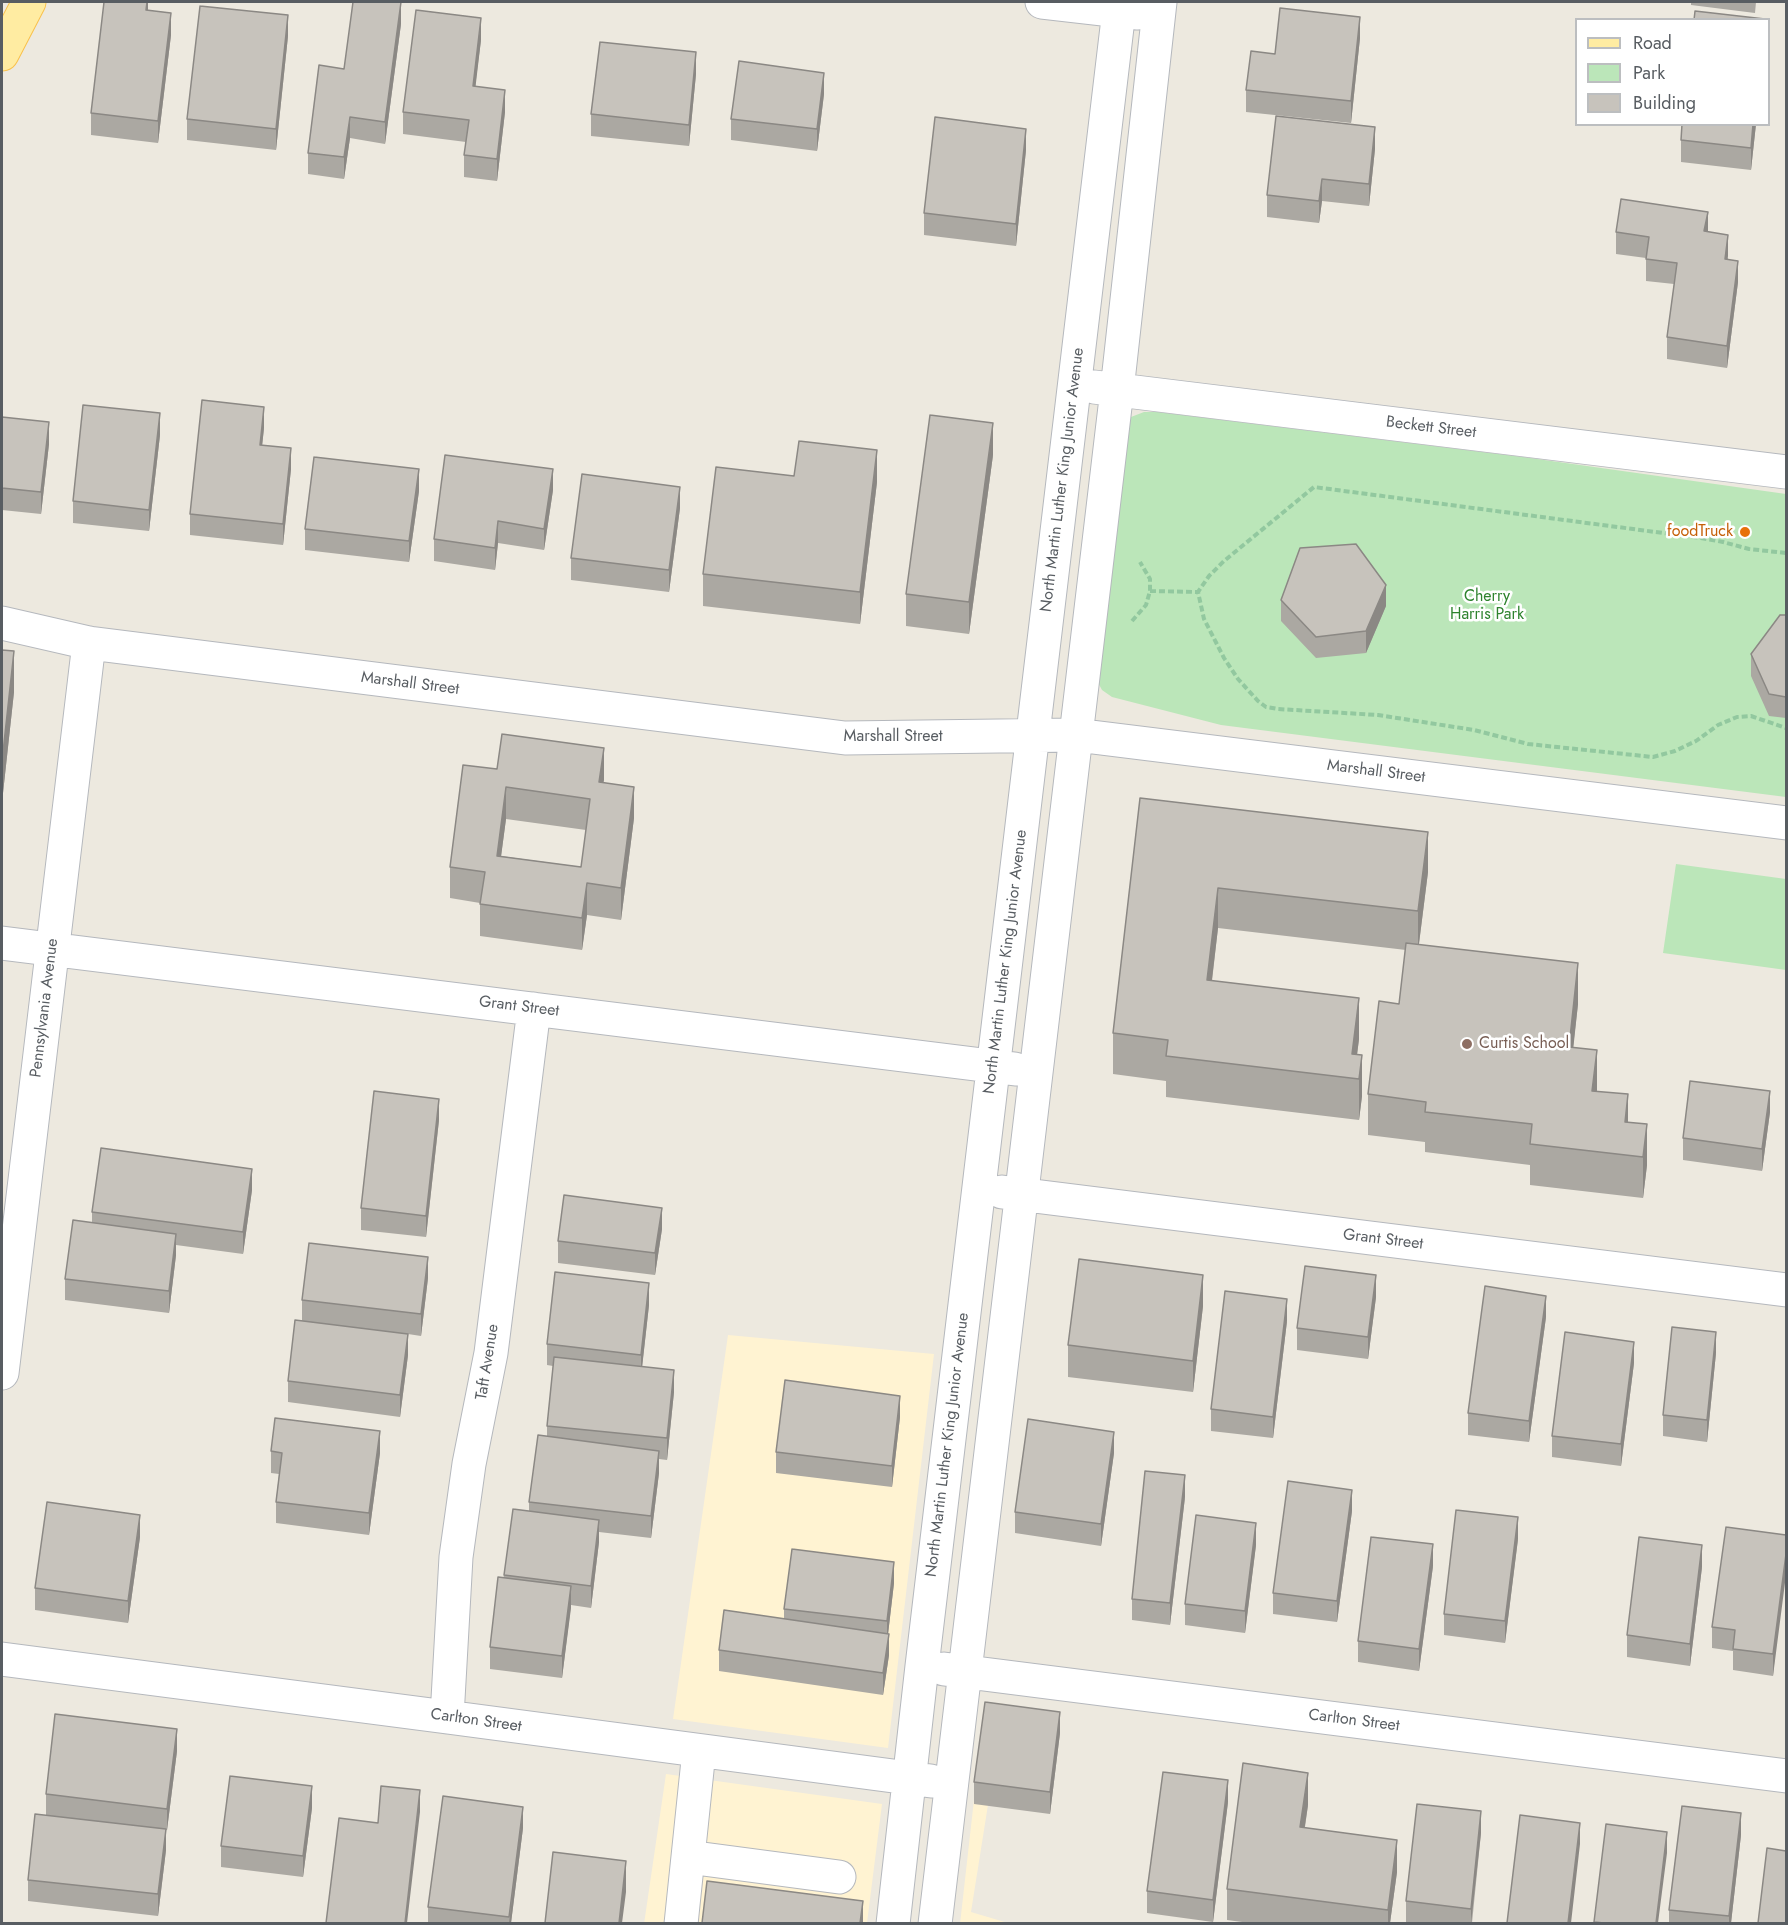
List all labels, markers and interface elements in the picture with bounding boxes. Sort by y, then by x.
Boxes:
legend [1575,18,1770,126]
text: Road [1633,30,1672,56]
text: Park [1633,60,1665,86]
text: Building [1633,90,1696,116]
street label: North Martin Luther King Junior Avenue [1037,347,1089,613]
street label: Beckett Street [1385,413,1477,443]
place label: foodTruck [1667,522,1733,542]
marker: foodTruck [1738,525,1752,539]
park label: Cherry Harris Park [1450,587,1524,625]
street label: Marshall Street [360,668,460,700]
street label: Marshall Street [843,727,943,747]
street label: Marshall Street [1326,756,1426,788]
street label: North Martin Luther King Junior Avenue [980,829,1032,1095]
street label: Pennsylvania Avenue [27,937,63,1079]
street label: Grant Street [478,993,560,1021]
place label: Curtis School [1479,1034,1569,1054]
marker: Curtis School [1460,1037,1474,1051]
street label: Grant Street [1342,1226,1424,1254]
street label: North Martin Luther King Junior Avenue [922,1312,974,1578]
street label: Taft Avenue [473,1323,503,1401]
street label: Carlton Street [429,1705,523,1737]
street label: Carlton Street [1307,1706,1401,1736]

